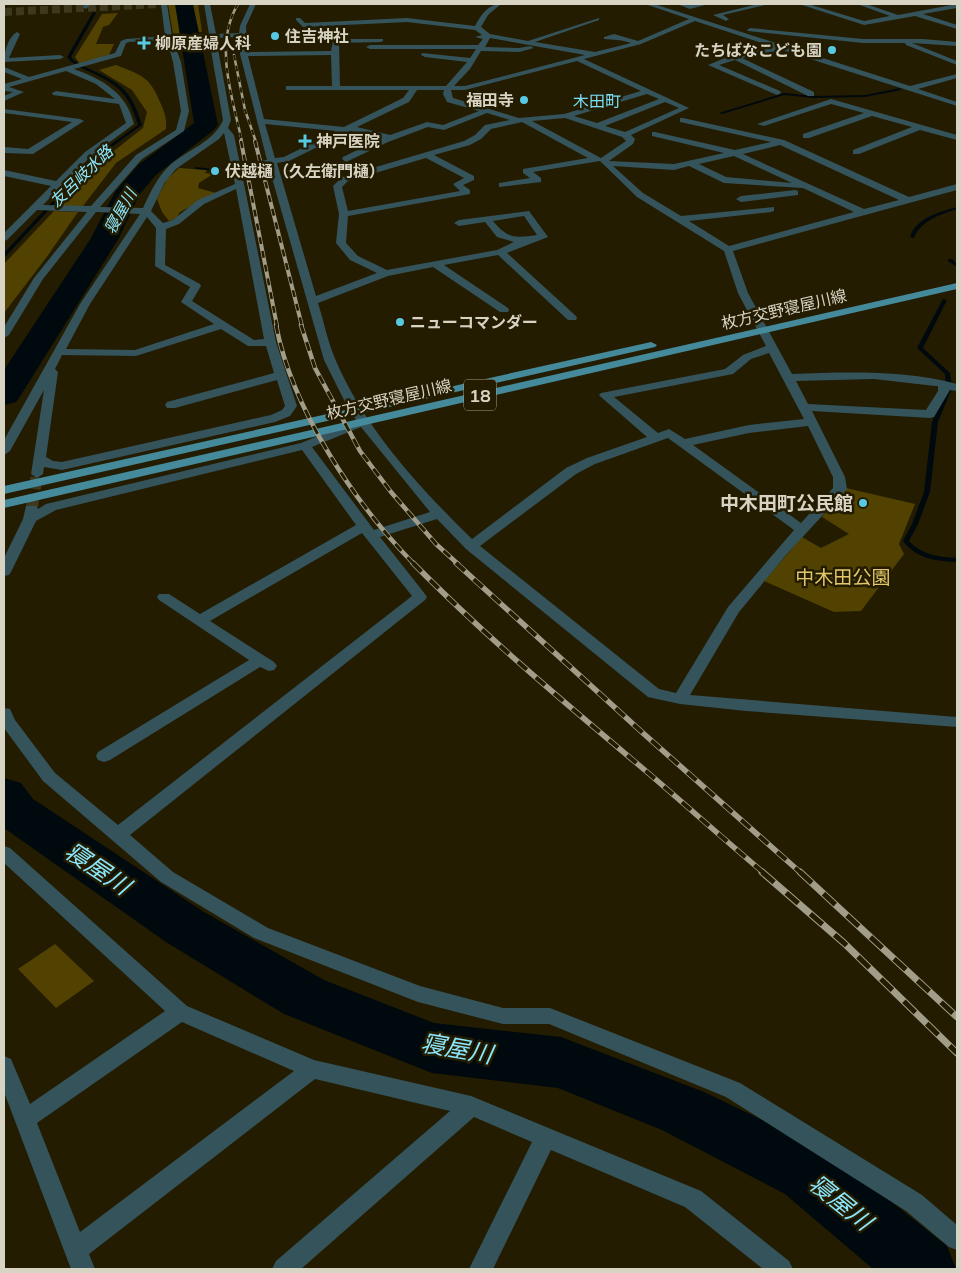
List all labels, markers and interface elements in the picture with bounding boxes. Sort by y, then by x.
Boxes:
place label: 住吉神社 [284,26,349,46]
marker: 住吉神社 [269,30,281,42]
place label: 柳原産婦人科 [155,33,251,53]
marker: 柳原産婦人科 [137,36,151,50]
place label: たちばなこども園 [694,40,822,60]
marker: たちばなこども園 [826,44,838,56]
place label: 福田寺 [466,90,514,110]
district label: 木田町 [573,91,621,111]
marker: 福田寺 [518,94,530,106]
place label: 神戸医院 [316,131,380,151]
marker: 神戸医院 [298,134,312,148]
water label: 友呂岐水路 [45,140,118,211]
place label: 伏越樋（久左衛門樋） [225,161,385,181]
marker: 伏越樋（久左衛門樋） [209,165,221,177]
water label: 寝屋川 [100,183,141,237]
street label: 枚方交野寝屋川線 [719,285,849,333]
place label: ニューコマンダー [410,312,538,332]
marker: ニューコマンダー [394,316,406,328]
street label: 枚方交野寝屋川線 [324,375,454,423]
road number: 18 [464,380,496,410]
place label: 中木田町公民館 [720,491,853,515]
marker: 中木田町公民館 [857,497,869,509]
park label: 中木田公園 [795,565,891,589]
water label: 寝屋川 [60,835,139,902]
water label: 寝屋川 [419,1027,498,1070]
water label: 寝屋川 [804,1168,881,1238]

